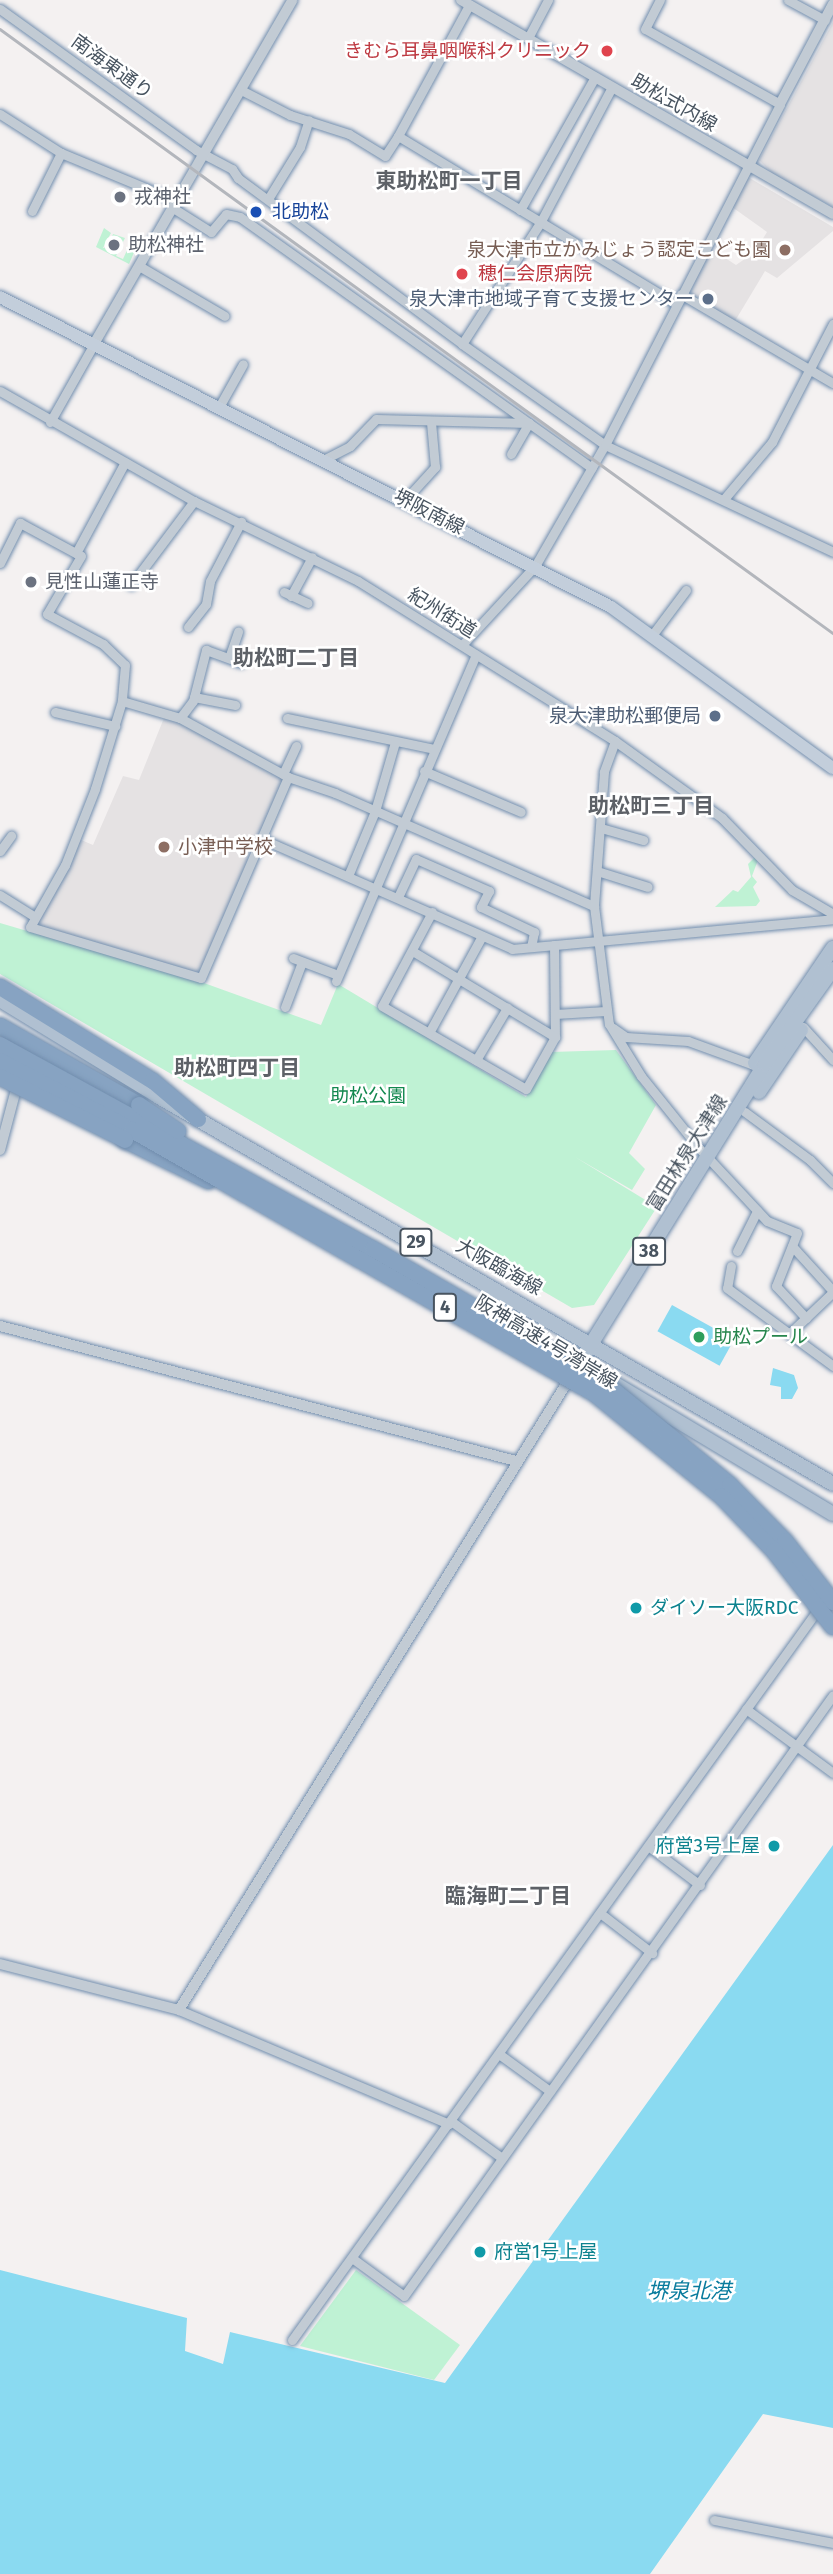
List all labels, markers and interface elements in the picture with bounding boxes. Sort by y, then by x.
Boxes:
street label: 南海東通り [67,30,157,104]
place label: きむら耳鼻咽喉科クリニック [344,40,591,62]
marker: きむら耳鼻咽喉科クリニック [597,41,617,61]
street label: 助松式内線 [627,69,721,137]
district label: 東助松町一丁目 [376,168,522,194]
place label: 戎神社 [134,186,191,208]
marker: 戎神社 [112,189,128,205]
place label: 北助松 [272,201,329,223]
marker: 北助松 [246,202,266,222]
place label: 助松神社 [128,234,204,256]
marker: 助松神社 [106,237,122,253]
place label: 泉大津市立かみじょう認定こども園 [467,239,771,261]
marker: 泉大津市立かみじょう認定こども園 [777,242,793,258]
place label: 穂仁会原病院 [478,263,592,285]
marker: 穂仁会原病院 [452,264,472,284]
place label: 泉大津市地域子育て支援センター [409,288,694,310]
marker: 泉大津市地域子育て支援センター [700,291,716,307]
street label: 堺阪南線 [390,485,468,539]
place label: 見性山蓮正寺 [45,571,159,593]
marker: 見性山蓮正寺 [23,574,39,590]
street label: 紀州街道 [404,583,480,643]
district label: 助松町二丁目 [233,645,359,671]
place label: 泉大津助松郵便局 [549,705,701,727]
marker: 泉大津助松郵便局 [707,708,723,724]
district label: 助松町三丁目 [588,793,714,819]
place label: 小津中学校 [178,836,273,858]
marker: 小津中学校 [156,839,172,855]
district label: 助松町四丁目 [174,1055,300,1081]
park label: 助松公園 [330,1085,406,1107]
street label: 富田林泉大津線 [642,1091,732,1215]
road number: 29 [398,1227,434,1256]
street label: 大阪臨海線 [452,1234,546,1300]
road number: 38 [632,1236,666,1266]
street label: 阪神高速4号湾岸線 [471,1290,621,1394]
road number: 4 [433,1292,457,1322]
place label: 助松プール [713,1326,808,1348]
marker: 助松プール [691,1329,707,1345]
place label: ダイソー大阪RDC [650,1597,798,1619]
marker: ダイソー大阪RDC [628,1600,644,1616]
place label: 府営3号上屋 [656,1835,760,1857]
marker: 府営3号上屋 [766,1838,782,1854]
district label: 臨海町二丁目 [445,1883,571,1909]
place label: 府営1号上屋 [494,2241,597,2263]
marker: 府営1号上屋 [472,2244,488,2260]
water label: 堺泉北港 [647,2278,731,2304]

